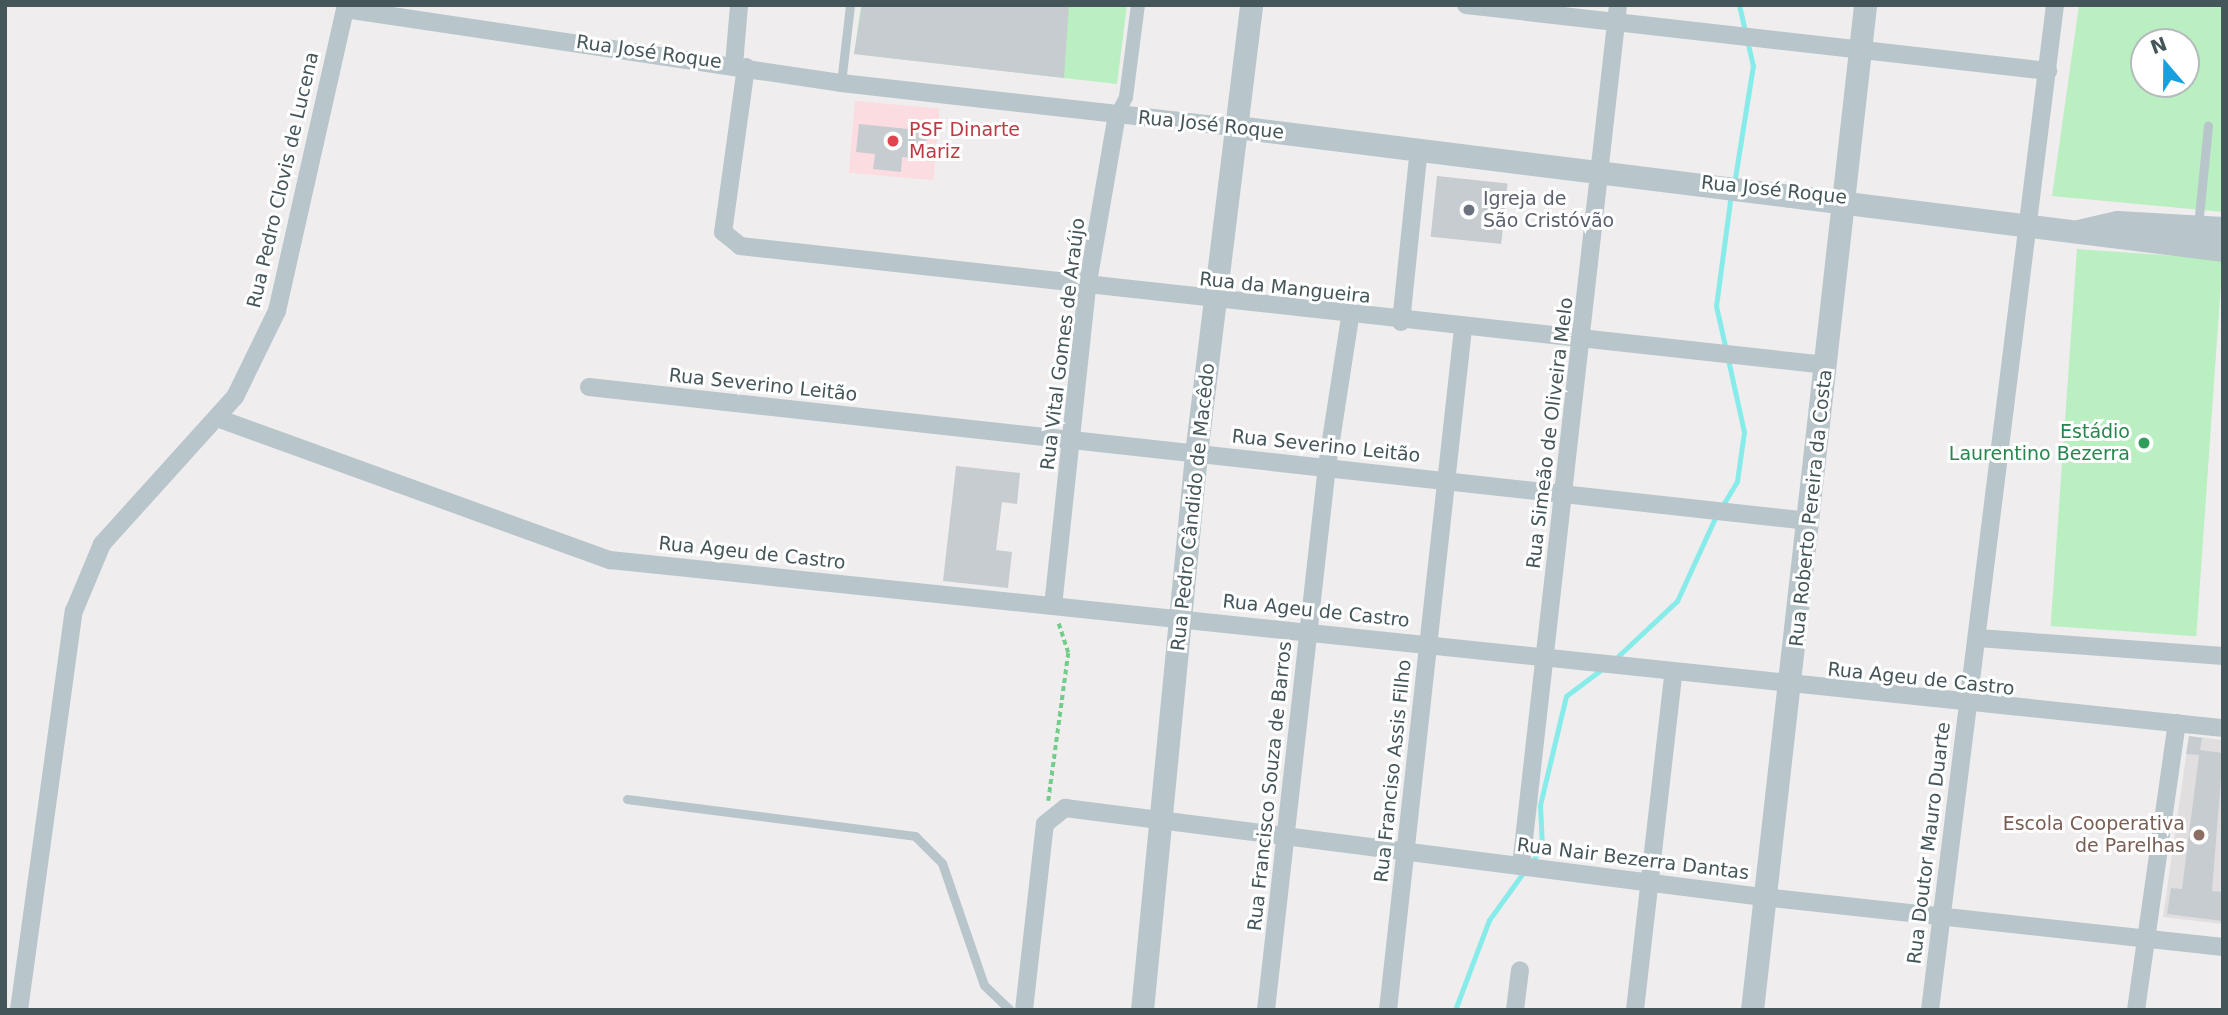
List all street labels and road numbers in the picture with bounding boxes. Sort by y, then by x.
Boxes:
street label: Rua José Roque [575,31,723,73]
street label: Rua Pedro Clovis de Lucena [242,50,324,310]
street label: Rua José Roque [1137,106,1285,144]
street label: Rua José Roque [1700,171,1848,209]
street label: Rua Vital Gomes de Araújo [1036,217,1090,471]
street label: Rua da Mangueira [1198,268,1372,308]
street label: Rua Simeão de Oliveira Melo [1522,296,1578,570]
street label: Rua Pedro Cândido de Macêdo [1167,362,1219,652]
street label: Rua Severino Leitão [668,364,858,406]
street label: Rua Roberto Pereira da Costa [1785,368,1837,648]
street label: Rua Severino Leitão [1231,425,1421,467]
street label: Rua Ageu de Castro [657,532,847,574]
street label: Rua Ageu de Castro [1221,590,1411,632]
street label: Rua Francisco Souza de Barros [1243,640,1297,932]
street label: Rua Franciso Assis Filho [1370,658,1416,884]
street label: Rua Ageu de Castro [1826,658,2016,700]
street label: Rua Doutor Mauro Duarte [1903,721,1955,965]
street label: Rua Nair Bezerra Dantas [1516,833,1750,885]

